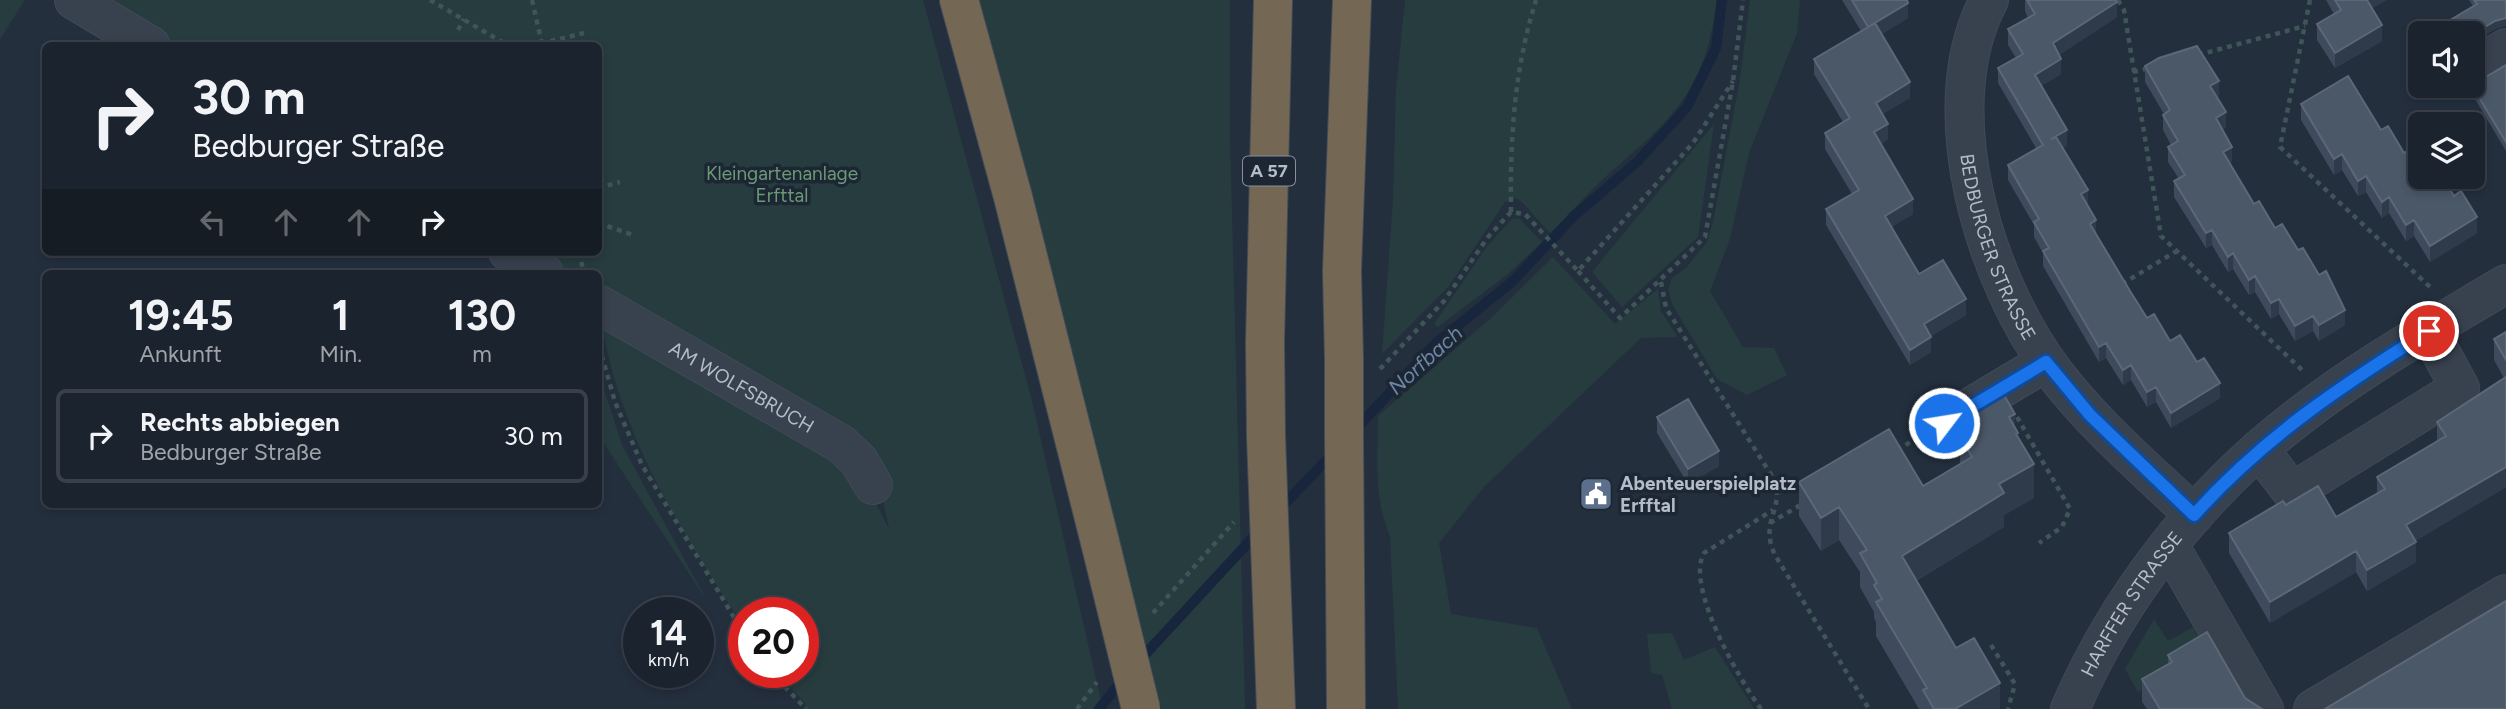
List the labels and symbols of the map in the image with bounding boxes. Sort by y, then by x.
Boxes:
street label: BEDBURGER STRASSE [1956,152,2041,344]
road number: A 57 [1243,156,1295,186]
park label: Kleingartenanlage Erfttal [706,162,858,207]
pin [2399,301,2459,361]
water label: Norfbach [1383,320,1467,400]
street label: AM WOLFSBRUCH [665,336,818,438]
position arrow [1907,386,1981,460]
place label: Abenteuerspielplatz Erfftal [1620,472,1796,517]
public building icon: Abenteuerspielplatz Erfftal [1577,475,1615,513]
street label: HARFFER STRASSE [2075,526,2187,680]
speed limit sign: 20 [728,597,819,688]

